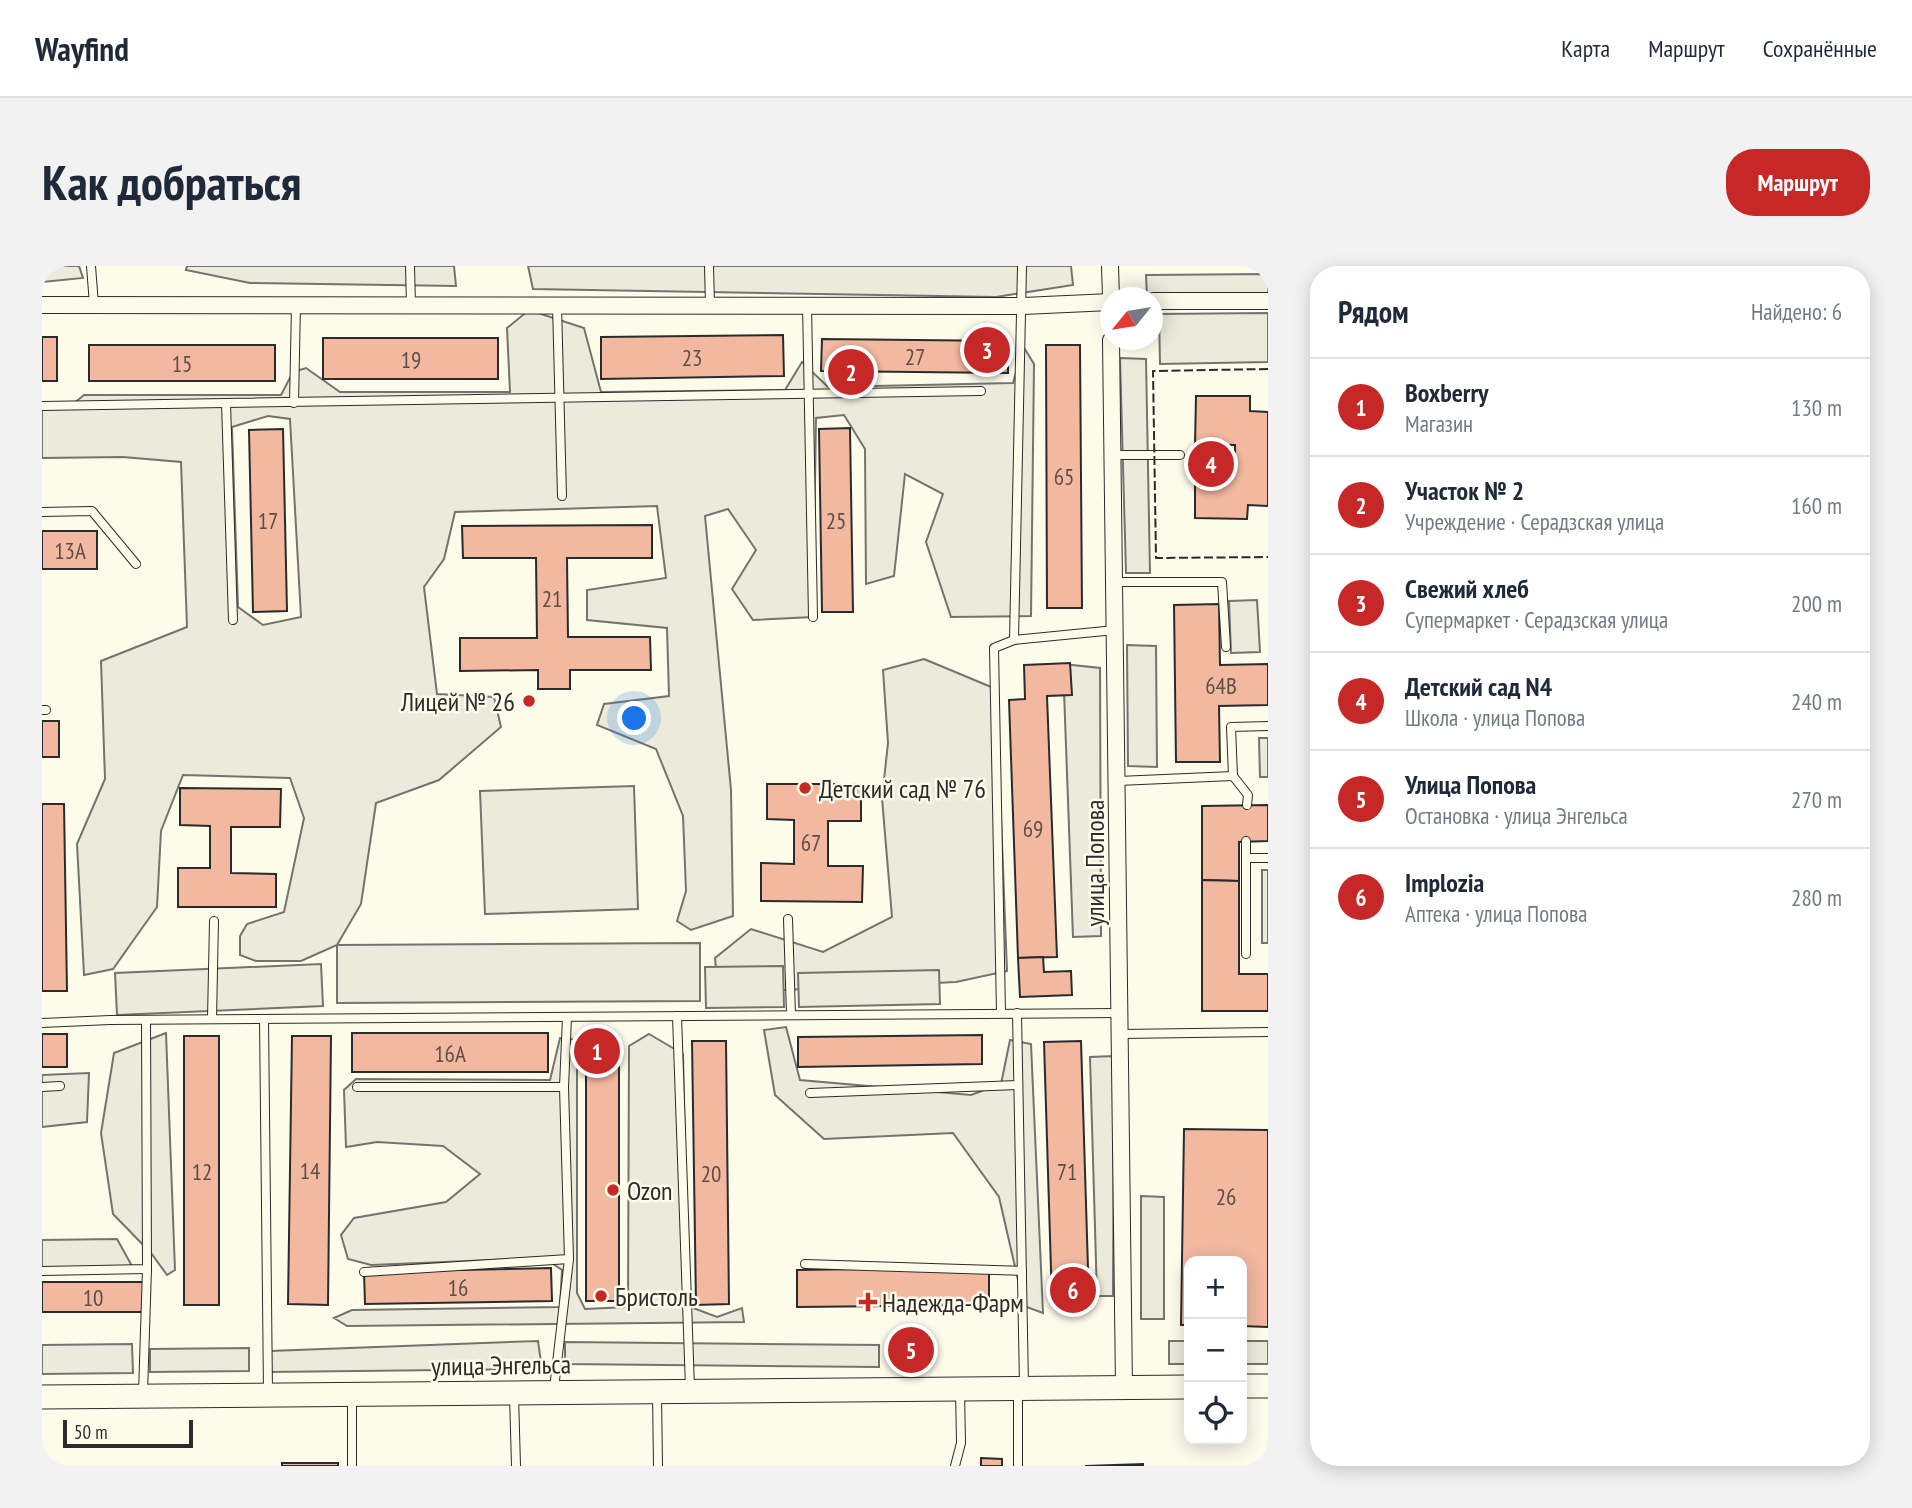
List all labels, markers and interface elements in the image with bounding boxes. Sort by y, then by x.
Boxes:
text: Wayfind [35,27,129,70]
text: Карта [1561,33,1610,64]
text: Маршрут [1648,33,1725,64]
text: Сохранённые [1763,33,1877,64]
button: Маршрут [1726,149,1870,216]
text: Как добраться [42,150,301,214]
north arrow [1100,287,1163,350]
text: Рядом [1338,292,1409,331]
text: Найдено: 6 [1751,297,1842,326]
pin: 3 [964,324,1010,376]
house number: 27 [905,342,925,371]
house number: 23 [682,343,702,372]
house number: 19 [401,345,421,374]
pin: 2 [828,346,874,398]
house number: 15 [172,349,192,378]
text: Boxberry [1405,376,1489,409]
text: 1 [1356,393,1367,422]
text: 130 m [1791,393,1842,422]
text: Магазин [1405,409,1473,438]
pin: 4 [1188,438,1234,490]
house number: 65 [1054,462,1074,491]
text: Участок № 2 [1405,474,1524,507]
text: 2 [1356,491,1367,520]
text: 160 m [1791,491,1842,520]
house number: 17 [258,506,278,535]
house number: 25 [826,506,846,535]
text: Учреждение · Серадзская улица [1405,507,1664,536]
house number: 13А [54,536,86,565]
text: Свежий хлеб [1405,572,1529,605]
house number: 21 [542,584,562,613]
text: 3 [1356,589,1367,618]
text: 200 m [1791,589,1842,618]
text: Супермаркет · Серадзская улица [1405,605,1668,634]
text: Детский сад N4 [1405,670,1552,703]
house number: 64В [1205,671,1237,700]
place label: Лицей № 26 [400,685,515,718]
text: 4 [1356,687,1367,716]
text: 240 m [1791,687,1842,716]
marker: Лицей № 26 [521,693,537,709]
your location [617,701,651,735]
text: Школа · улица Попова [1405,703,1585,732]
text: Улица Попова [1405,768,1536,801]
place label: Детский сад № 76 [819,772,986,805]
marker: Детский сад № 76 [797,780,813,796]
text: 5 [1356,785,1367,814]
text: 270 m [1791,785,1842,814]
street label: улица Попова [1078,799,1111,927]
text: Остановка · улица Энгельса [1405,801,1628,830]
house number: 69 [1023,814,1043,843]
house number: 67 [801,828,821,857]
text: Implozia [1405,866,1484,899]
text: 6 [1356,883,1367,912]
text: 280 m [1791,883,1842,912]
text: Аптека · улица Попова [1405,899,1587,928]
pin: 1 [574,1025,620,1077]
house number: 16А [434,1039,466,1068]
house number: 14 [300,1156,320,1185]
house number: 12 [192,1157,212,1186]
house number: 71 [1057,1157,1077,1186]
house number: 20 [701,1159,721,1188]
place label: Ozon [627,1174,673,1207]
marker: Ozon [605,1182,621,1198]
house number: 26 [1216,1182,1236,1211]
map controls [1184,1256,1247,1445]
button: + [1184,1256,1247,1319]
pin: 6 [1050,1264,1096,1316]
house number: 16 [448,1273,468,1302]
place label: Бристоль [615,1280,698,1313]
house number: 10 [83,1283,103,1312]
place label: Надежда-Фарм [882,1286,1024,1319]
marker: Бристоль [593,1288,609,1304]
marker: Надежда-Фарм [860,1294,876,1310]
button: − [1184,1319,1247,1382]
pin: 5 [888,1324,934,1376]
street label: улица Энгельса [431,1347,571,1383]
button: locate [1184,1382,1247,1445]
scale bar [63,1417,192,1449]
text: 50 m [74,1420,108,1444]

